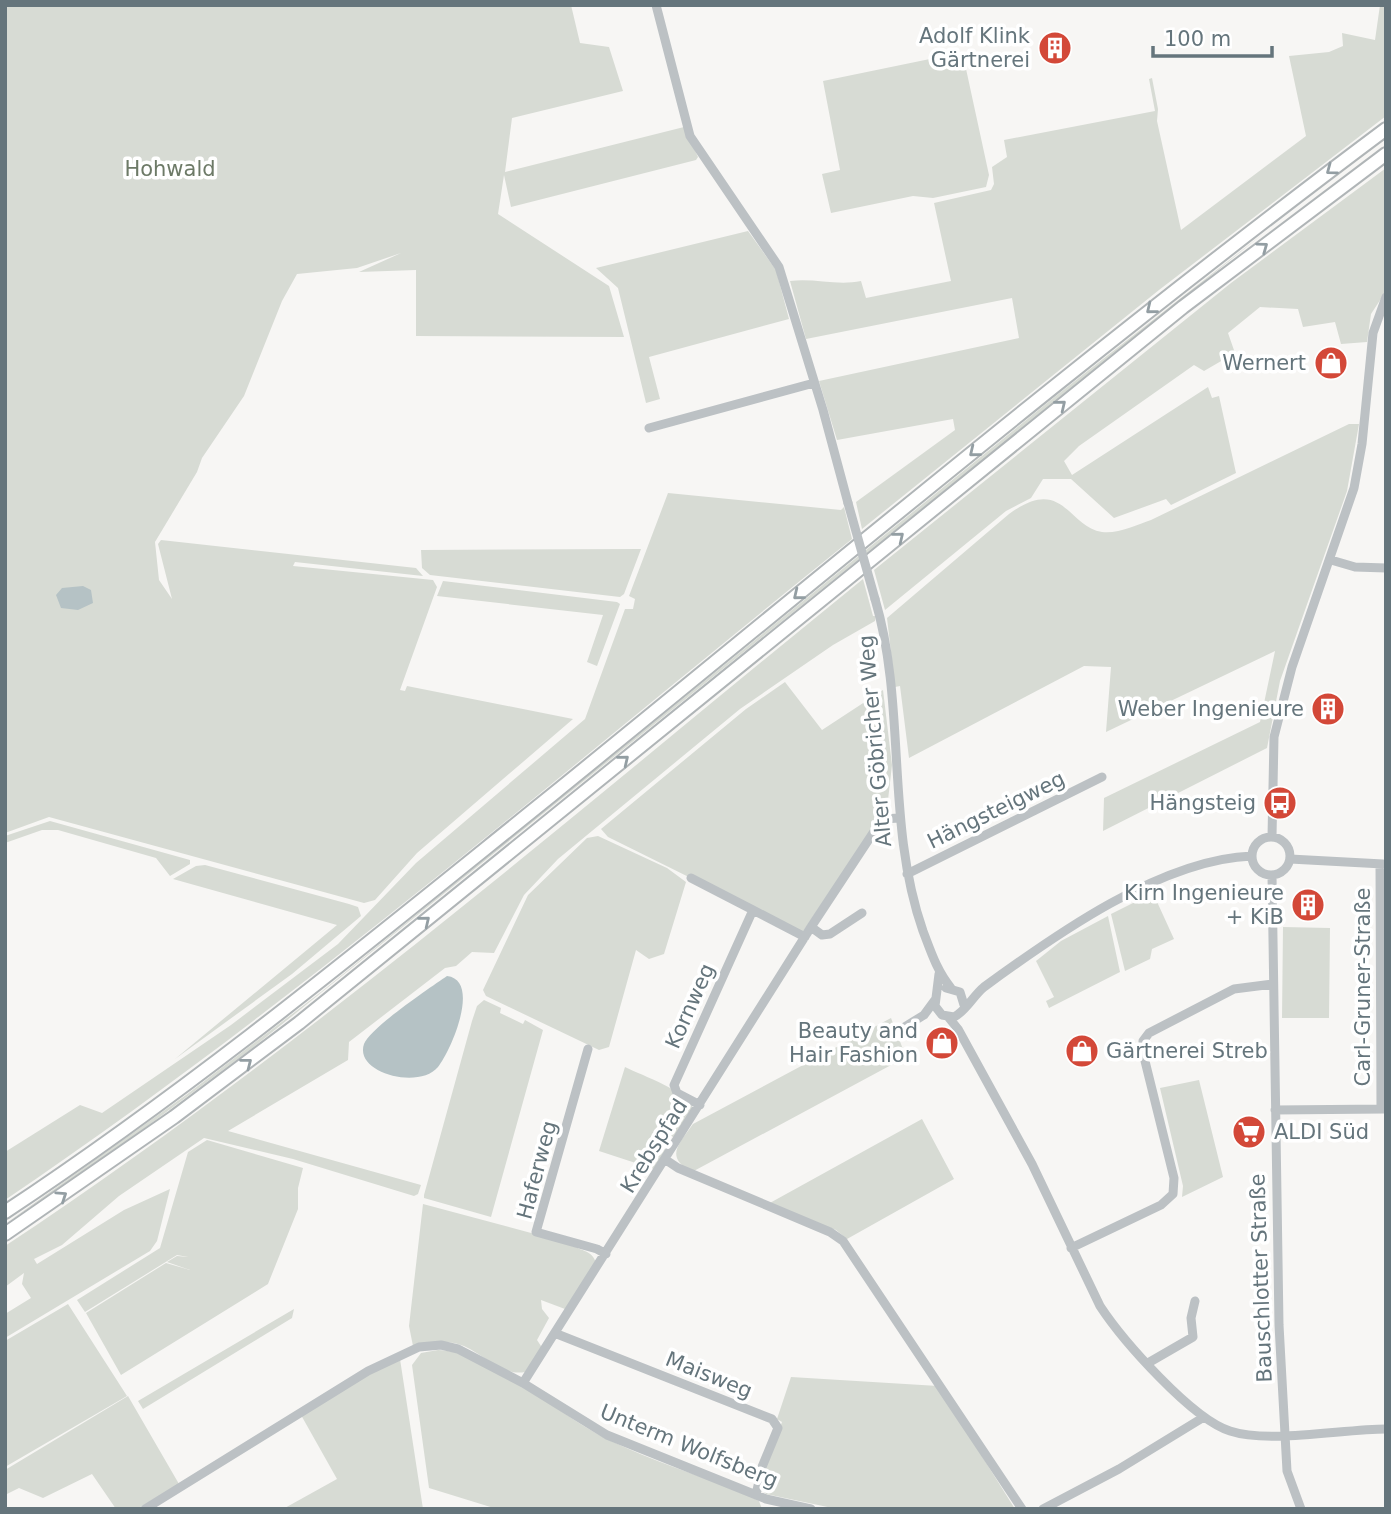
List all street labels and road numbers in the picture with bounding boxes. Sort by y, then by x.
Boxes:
street label: Alter Göbricher Weg [854,634,896,848]
street label: Hängsteigweg [923,766,1069,854]
street label: Carl-Gruner-Straße [1351,888,1375,1086]
street label: Kornweg [661,960,719,1052]
street label: Krebspfad [616,1095,692,1197]
street label: Haferweg [512,1118,562,1222]
street label: Bauschlotter Straße [1245,1173,1277,1383]
street label: Maisweg [662,1347,756,1403]
street label: Unterm Wolfsberg [597,1399,781,1493]

